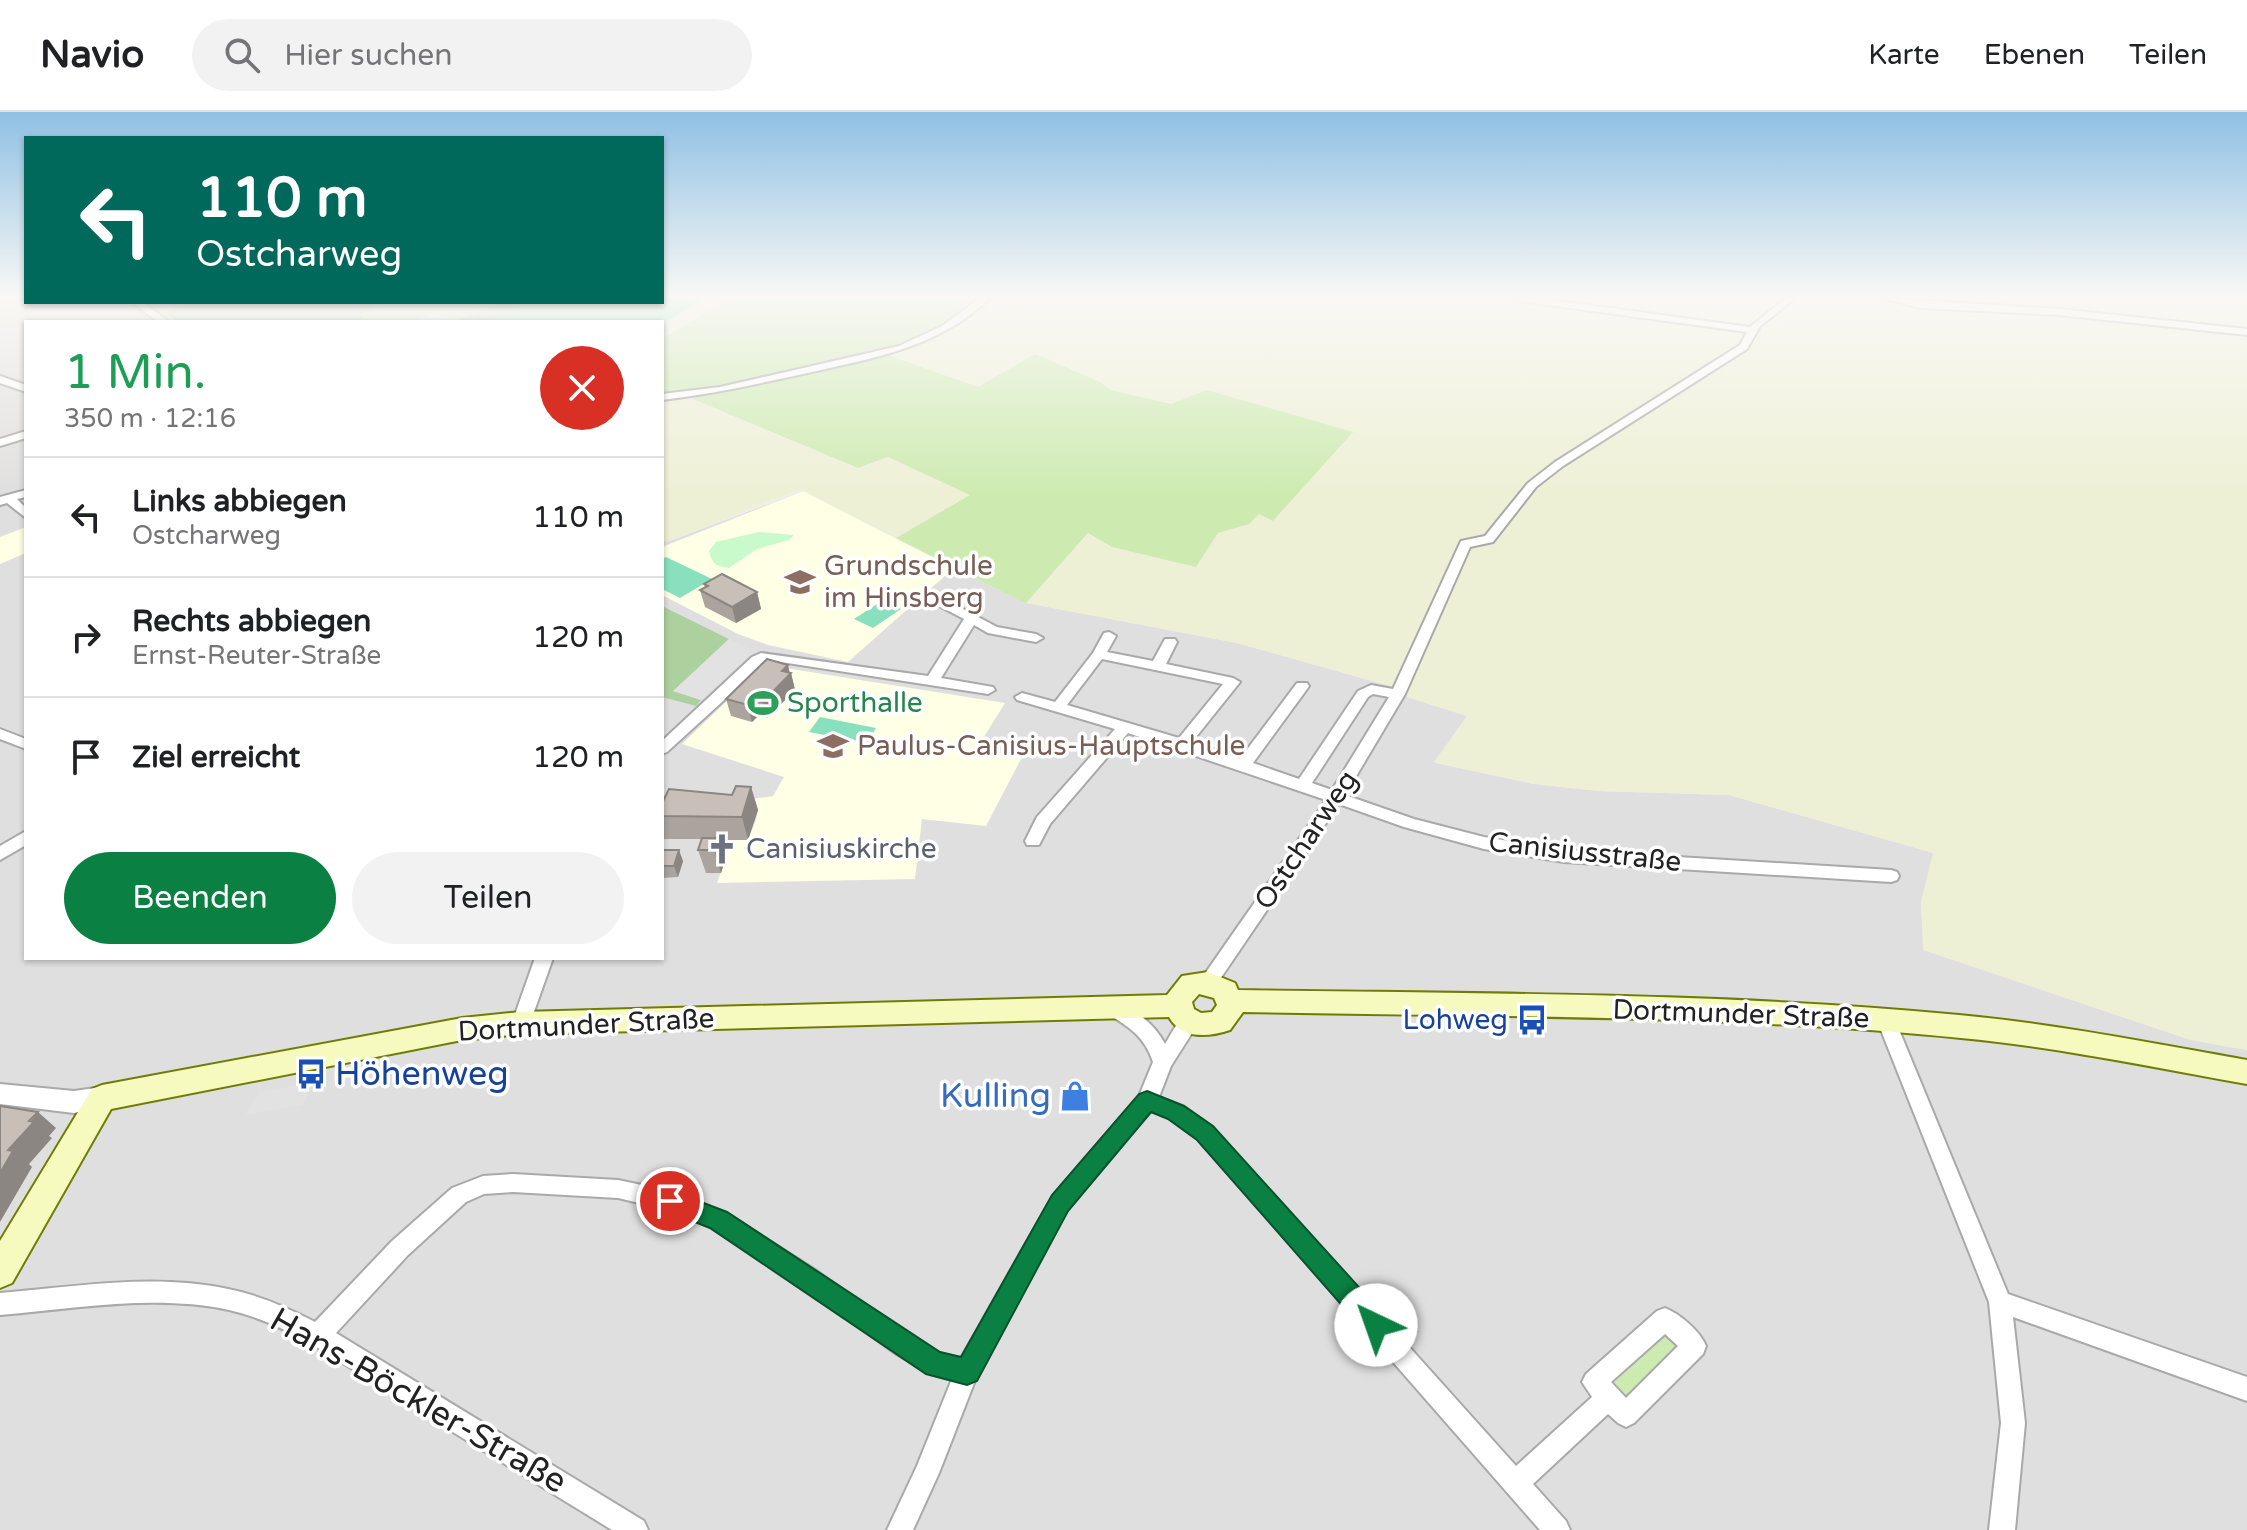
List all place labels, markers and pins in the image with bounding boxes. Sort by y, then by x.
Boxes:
place label: Grundschule im Hinsberg [824,549,993,615]
school or university icon: Grundschule im Hinsberg [783,565,817,599]
sports icon: Sporthalle [746,686,780,720]
place label: Sporthalle [787,686,923,720]
school or university icon: Paulus-Canisius-Hauptschule [816,729,850,763]
place label: Paulus-Canisius-Hauptschule [857,729,1245,763]
church icon: Canisiuskirche [705,832,739,866]
place label: Canisiuskirche [746,832,937,866]
place label: Lohweg [1403,1003,1508,1037]
bus stop icon: Lohweg [1515,1003,1549,1037]
place label: Höhenweg [335,1054,509,1095]
bus stop icon: Höhenweg [294,1057,328,1091]
place label: Kulling [940,1076,1051,1117]
shop icon: Kulling [1058,1079,1092,1113]
pin [636,1167,704,1235]

